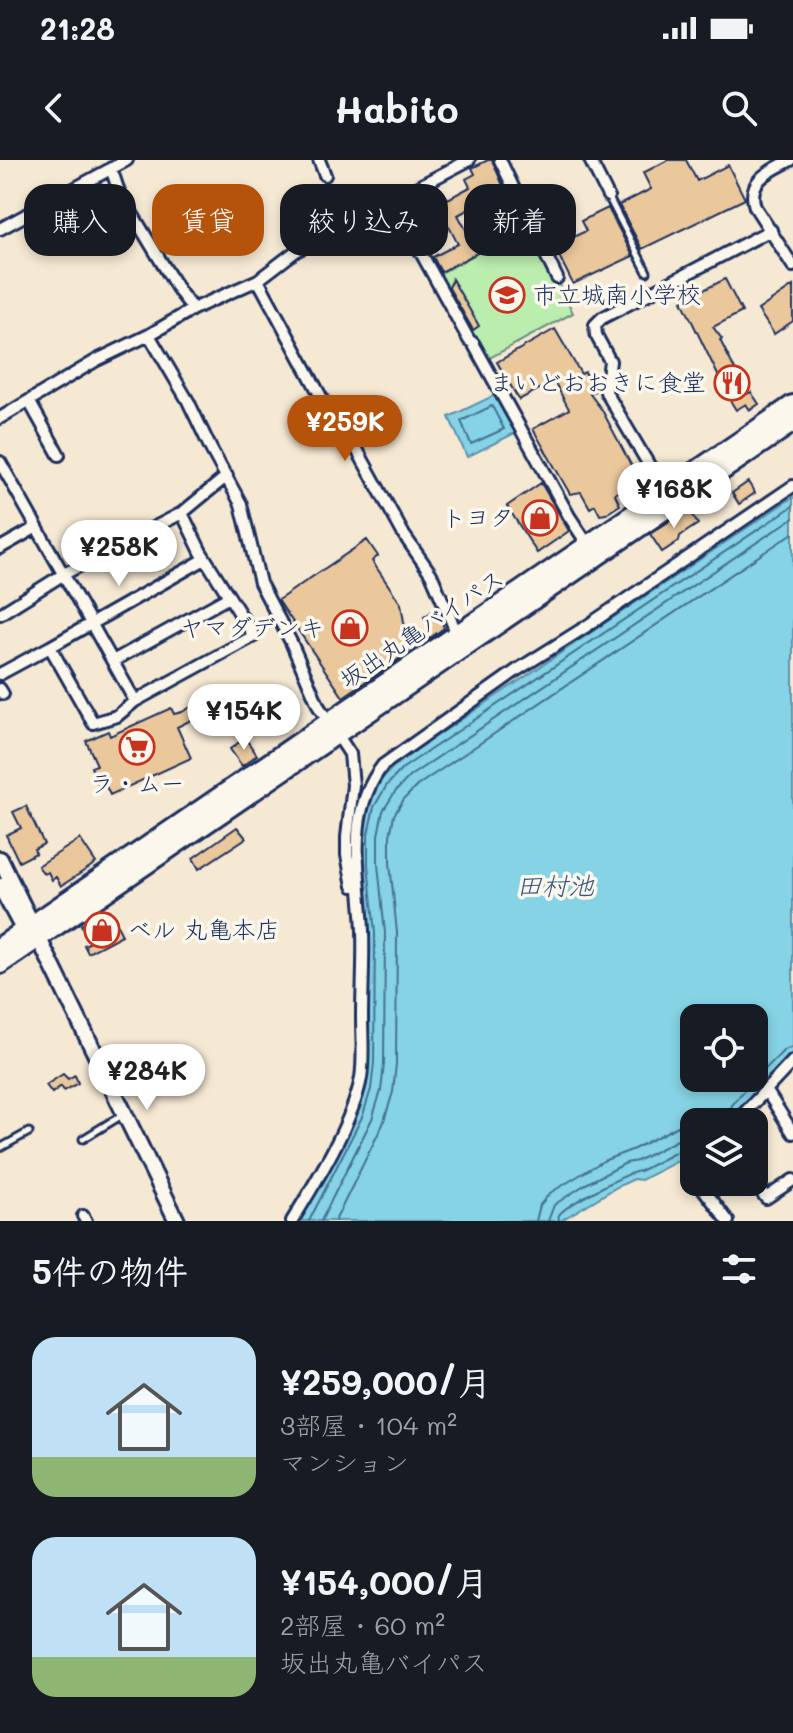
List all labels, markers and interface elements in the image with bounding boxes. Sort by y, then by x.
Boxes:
text: 21:28 [40,8,115,48]
text: Habito [335,85,458,132]
icon: back [32,86,76,130]
icon: search [717,86,761,130]
chip: 購入 [24,184,136,256]
chip: 賃貸 [152,184,264,256]
chip: 絞り込み [280,184,448,256]
chip: 新着 [464,184,576,256]
school or university icon: 市立城南小学校 [488,276,526,314]
place label: 市立城南小学校 [533,278,701,309]
restaurant icon: まいどおおきに食堂 [713,364,751,402]
place label: まいどおおきに食堂 [490,366,706,397]
pin: ¥259K [289,395,401,463]
text: ¥259K [305,404,385,438]
pin: ¥168K [618,462,730,530]
text: ¥168K [635,471,713,505]
shop icon: トヨタ [521,499,559,537]
place label: トヨタ [442,501,514,532]
pin: ¥258K [63,520,175,588]
text: ¥258K [79,529,159,563]
street label: 坂出丸亀バイパス [333,561,509,694]
shop icon: ヤマダデンキ [331,609,369,647]
place label: ヤマダデンキ [180,611,324,642]
pin: ¥154K [188,684,300,752]
text: ¥154K [205,693,283,727]
supermarket icon: ラ・ムー [118,728,156,766]
place label: ラ・ムー [89,767,185,798]
water label: 田村池 [516,868,595,902]
shop icon: ベル 丸亀本店 [83,911,121,949]
place label: ベル 丸亀本店 [128,913,280,944]
map controls [680,1004,768,1196]
button: locate [680,1004,768,1092]
pin: ¥284K [91,1044,203,1112]
text: ¥284K [106,1053,188,1087]
button: layers [680,1108,768,1196]
icon: filters [717,1247,761,1291]
text: 5件の物件 [32,1248,188,1293]
text: ¥259,000/月 [280,1359,491,1404]
icon: home [96,1369,192,1465]
text: 3部屋 · 104 m² [280,1408,457,1442]
text: マンション [280,1445,409,1479]
text: ¥154,000/月 [280,1559,489,1604]
icon: home [96,1569,192,1665]
text: 2部屋 · 60 m² [280,1608,445,1642]
text: 坂出丸亀バイパス [280,1645,487,1679]

